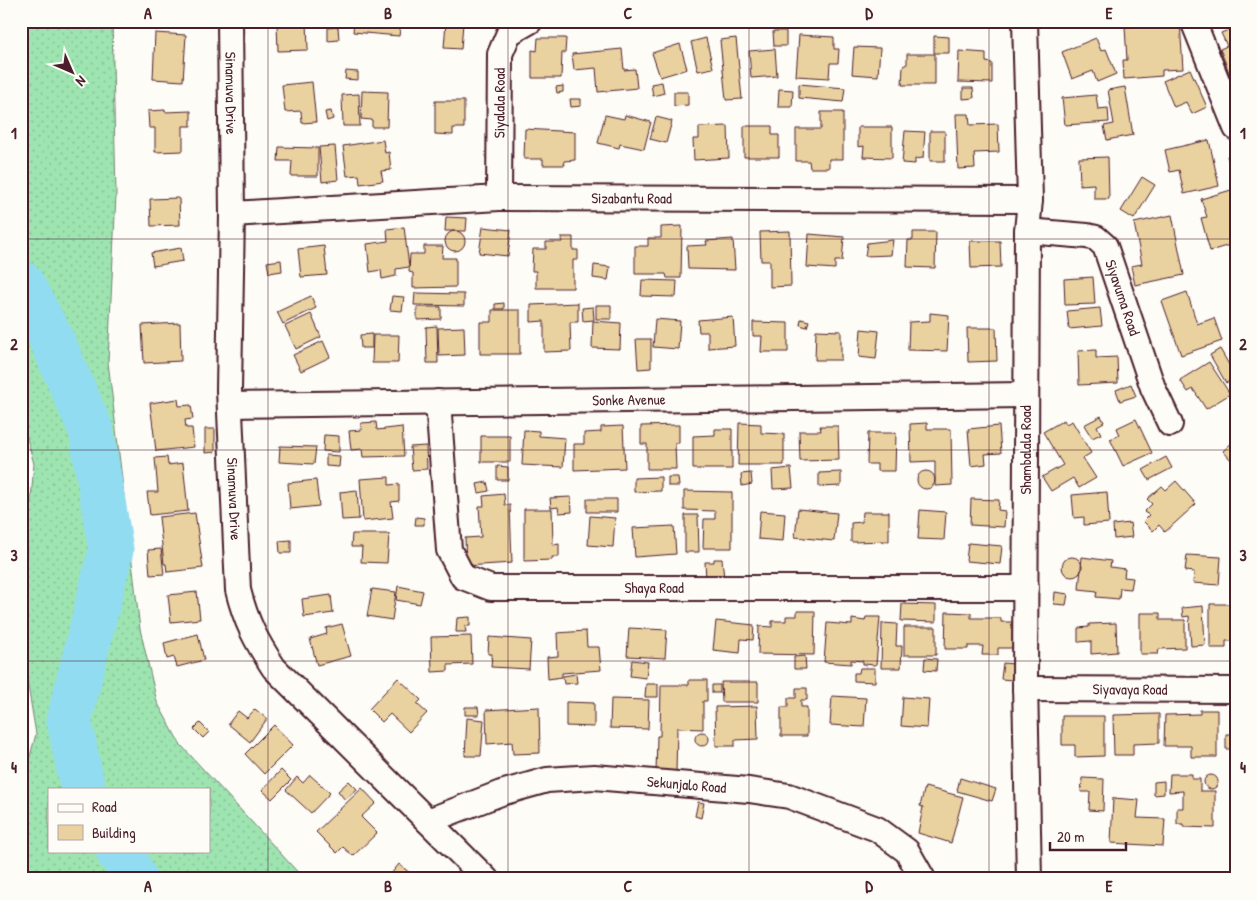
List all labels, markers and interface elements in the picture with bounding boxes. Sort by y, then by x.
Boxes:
text: A [144,2,152,24]
text: B [384,2,392,24]
text: C [624,2,633,24]
text: D [865,2,873,24]
text: E [1105,2,1113,24]
north arrow [48,48,98,98]
street label: Sinamuva Drive [220,51,242,135]
street label: Siyalala Road [488,68,510,138]
text: N [72,72,91,91]
text: 1 [11,122,17,144]
text: 1 [1240,122,1246,144]
street label: Sizabantu Road [591,187,672,209]
street label: Siyavuma Road [1100,257,1146,338]
text: 2 [10,333,18,355]
text: 2 [1239,333,1247,355]
street label: Sonke Avenue [592,389,666,410]
street label: Shambalala Road [1015,405,1036,495]
street label: Sinamuva Drive [222,457,247,541]
text: 3 [10,544,18,566]
text: 3 [1239,544,1247,566]
street label: Shaya Road [624,577,684,598]
street label: Siyavaya Road [1093,678,1168,700]
text: 4 [11,756,17,778]
text: 4 [1240,756,1246,778]
street label: Sekunjalo Road [646,770,727,798]
legend [48,788,210,852]
text: Road [92,796,117,817]
scale bar [1050,820,1126,852]
text: Building [92,822,136,843]
text: 20 m [1057,826,1084,847]
text: A [144,875,152,897]
text: B [384,875,392,897]
text: C [624,875,633,897]
text: D [865,875,873,897]
text: E [1105,875,1113,897]

